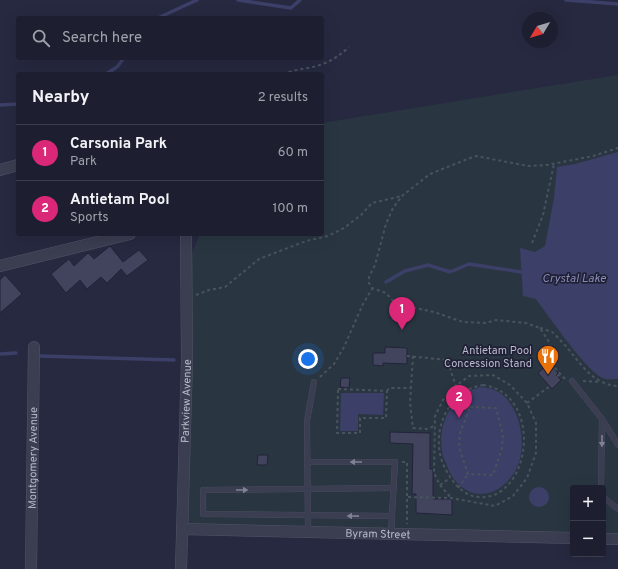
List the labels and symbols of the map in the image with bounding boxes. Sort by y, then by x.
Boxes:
north arrow [522,12,558,48]
water label: Crystal Lake [542,271,607,287]
pin: 1 [389,297,415,330]
restaurant icon: Antietam Pool Concession Stand [535,343,561,376]
place label: Antietam Pool Concession Stand [444,344,532,371]
your location [298,349,318,369]
street label: Parkview Avenue [179,359,195,443]
pin: 2 [446,385,472,418]
street label: Montgomery Avenue [26,407,41,509]
one-way arrow [599,435,605,448]
one-way arrow [349,459,362,465]
one-way arrow [236,487,249,493]
one-way arrow [346,513,359,519]
street label: Byram Street [345,527,411,542]

